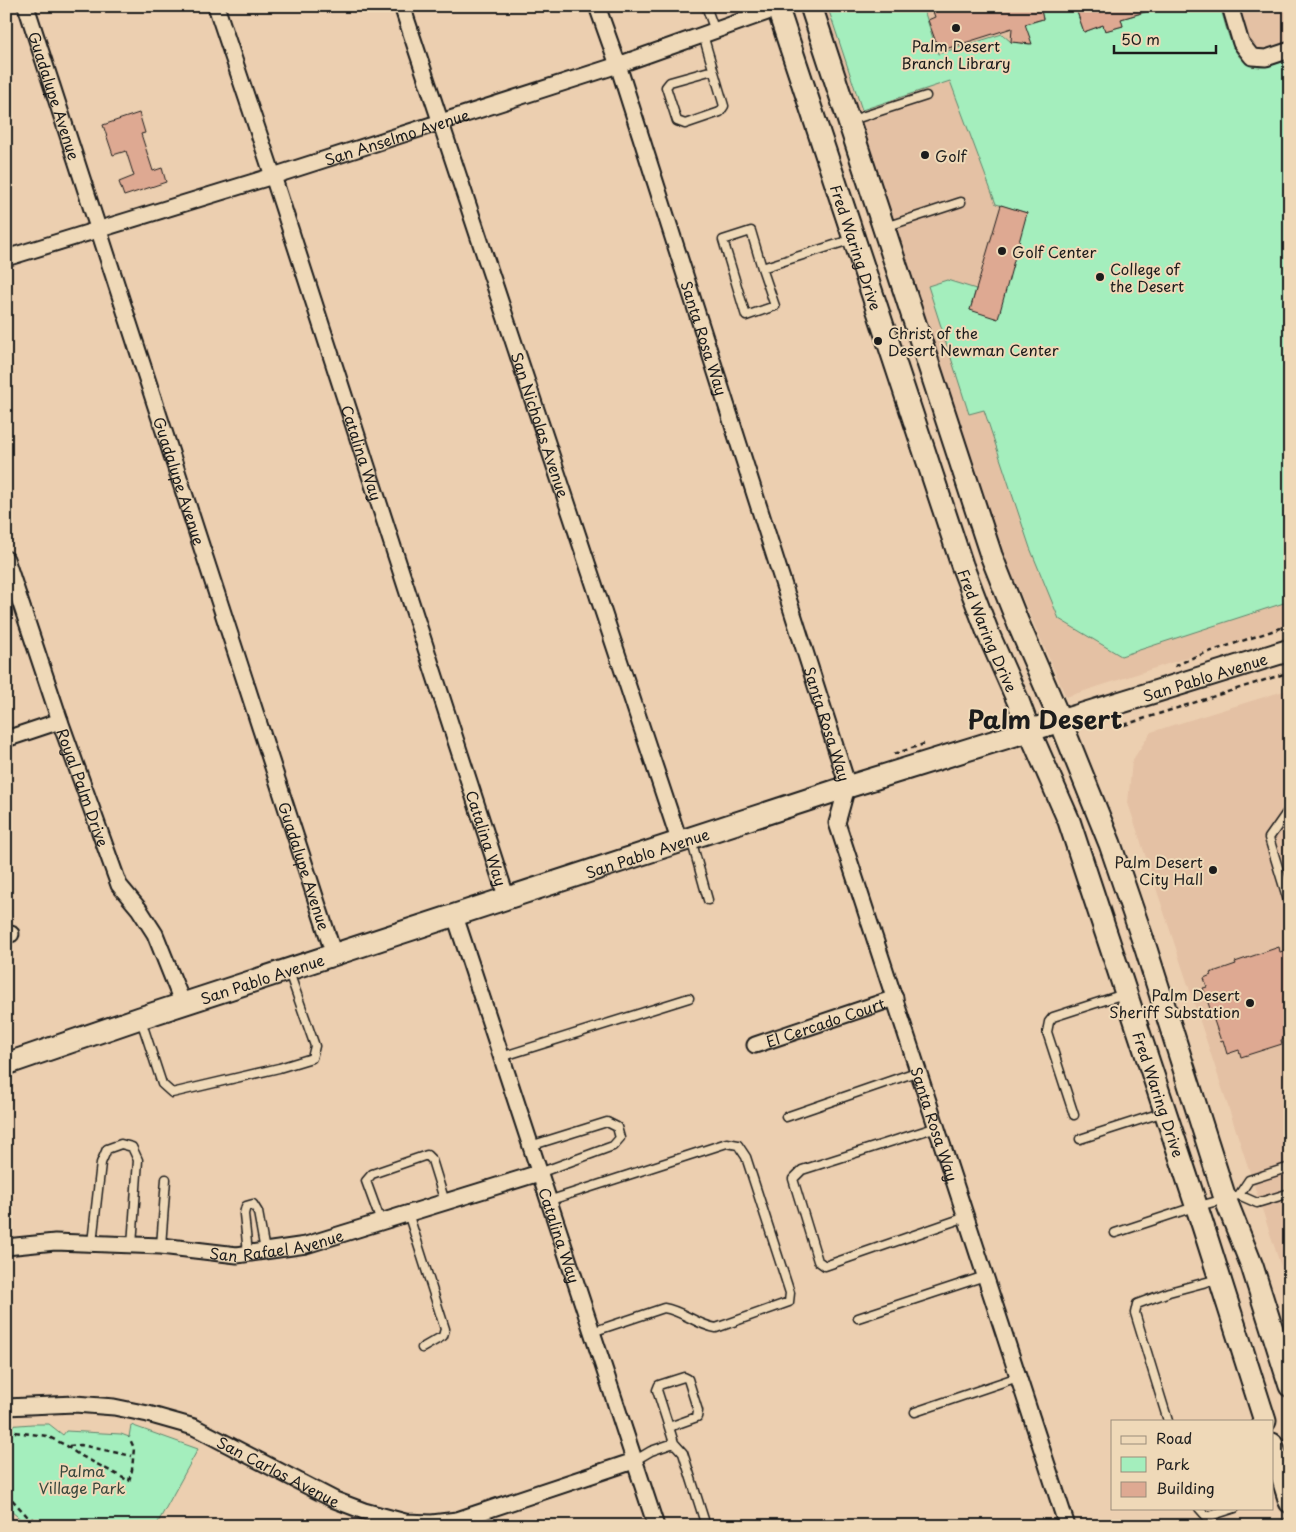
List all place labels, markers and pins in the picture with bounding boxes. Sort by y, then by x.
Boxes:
marker: Palm Desert Branch Library [950,22,962,34]
place label: Palm Desert Branch Library [901,34,1011,74]
place label: Golf [935,144,968,167]
marker: Golf [919,149,931,161]
place label: Golf Center [1012,240,1096,263]
marker: Golf Center [996,245,1008,257]
place label: College of the Desert [1110,257,1184,297]
marker: College of the Desert [1094,271,1106,283]
place label: Christ of the Desert Newman Center [888,321,1059,361]
marker: Christ of the Desert Newman Center [872,335,884,347]
place label: Palm Desert City Hall [1115,850,1203,890]
marker: Palm Desert City Hall [1207,864,1219,876]
place label: Palm Desert Sheriff Substation [1109,983,1240,1023]
marker: Palm Desert Sheriff Substation [1244,997,1256,1009]

